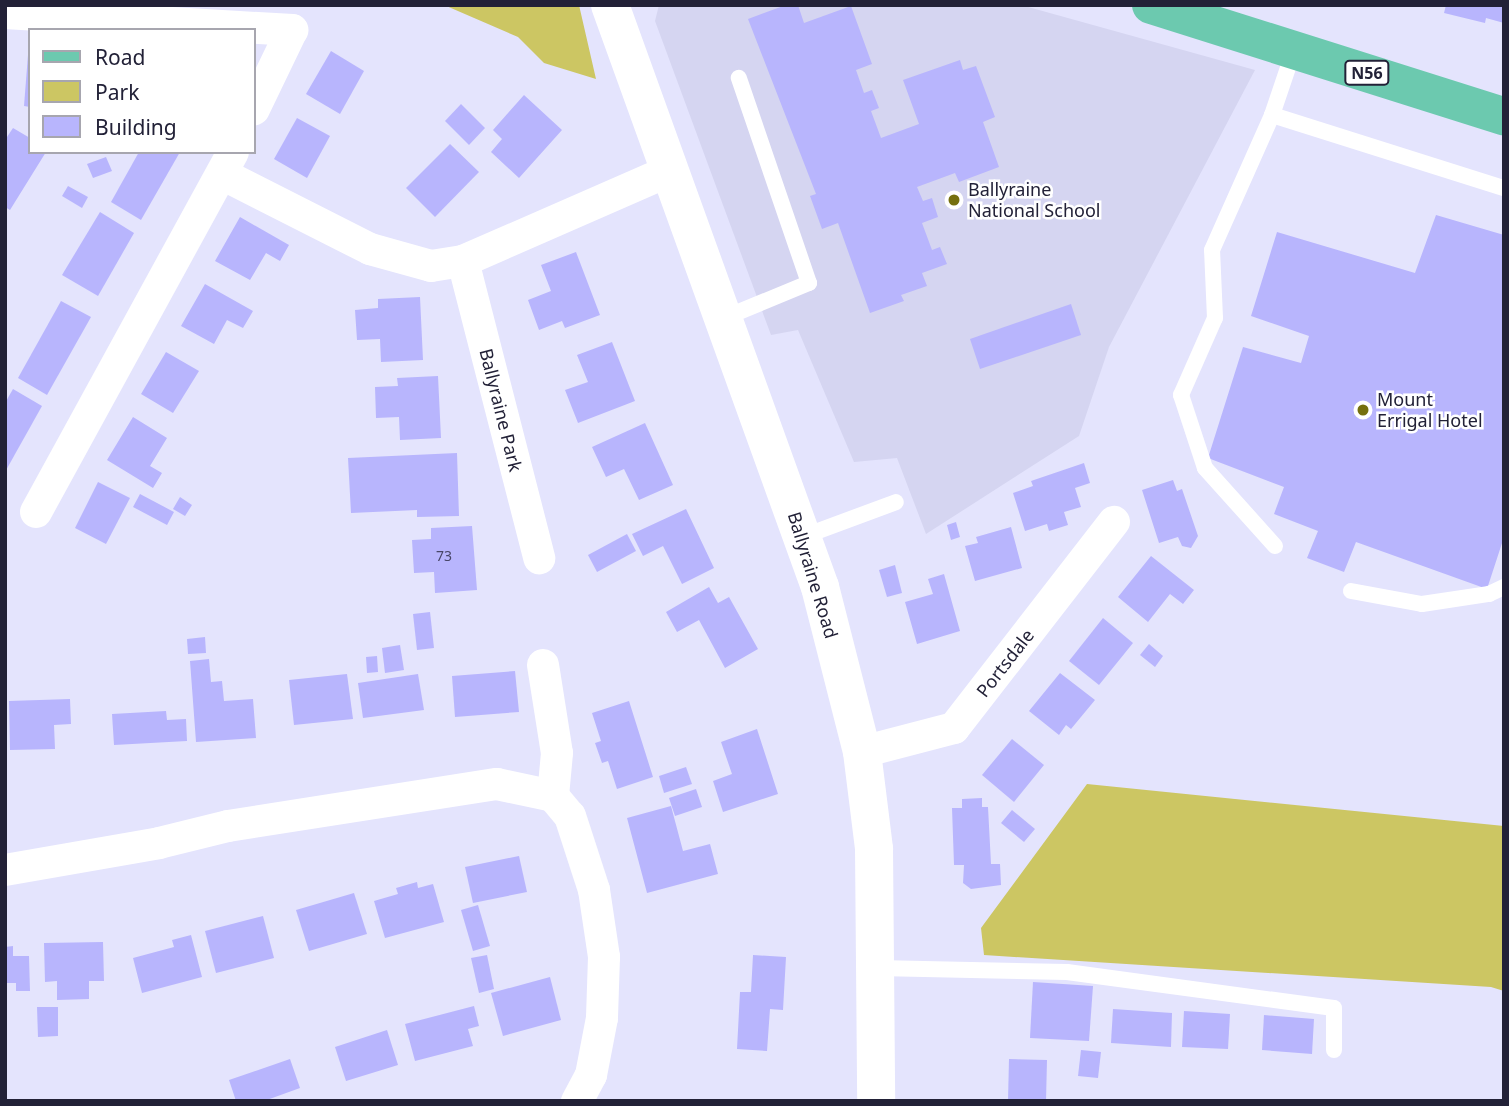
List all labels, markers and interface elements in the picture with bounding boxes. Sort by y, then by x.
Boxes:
legend [28,28,256,154]
text: Road [95,43,145,71]
road number: N56 [1344,60,1390,86]
text: Park [95,78,139,106]
text: Building [95,113,177,141]
place label: Ballyraine National School [968,179,1100,222]
marker: Ballyraine National School [946,192,962,208]
street label: Ballyraine Park [475,346,527,474]
place label: Mount Errigal Hotel [1377,389,1483,432]
marker: Mount Errigal Hotel [1355,402,1371,418]
street label: Ballyraine Road [783,509,843,641]
house number: 73 [436,548,452,564]
street label: Portsdale [972,625,1038,701]

